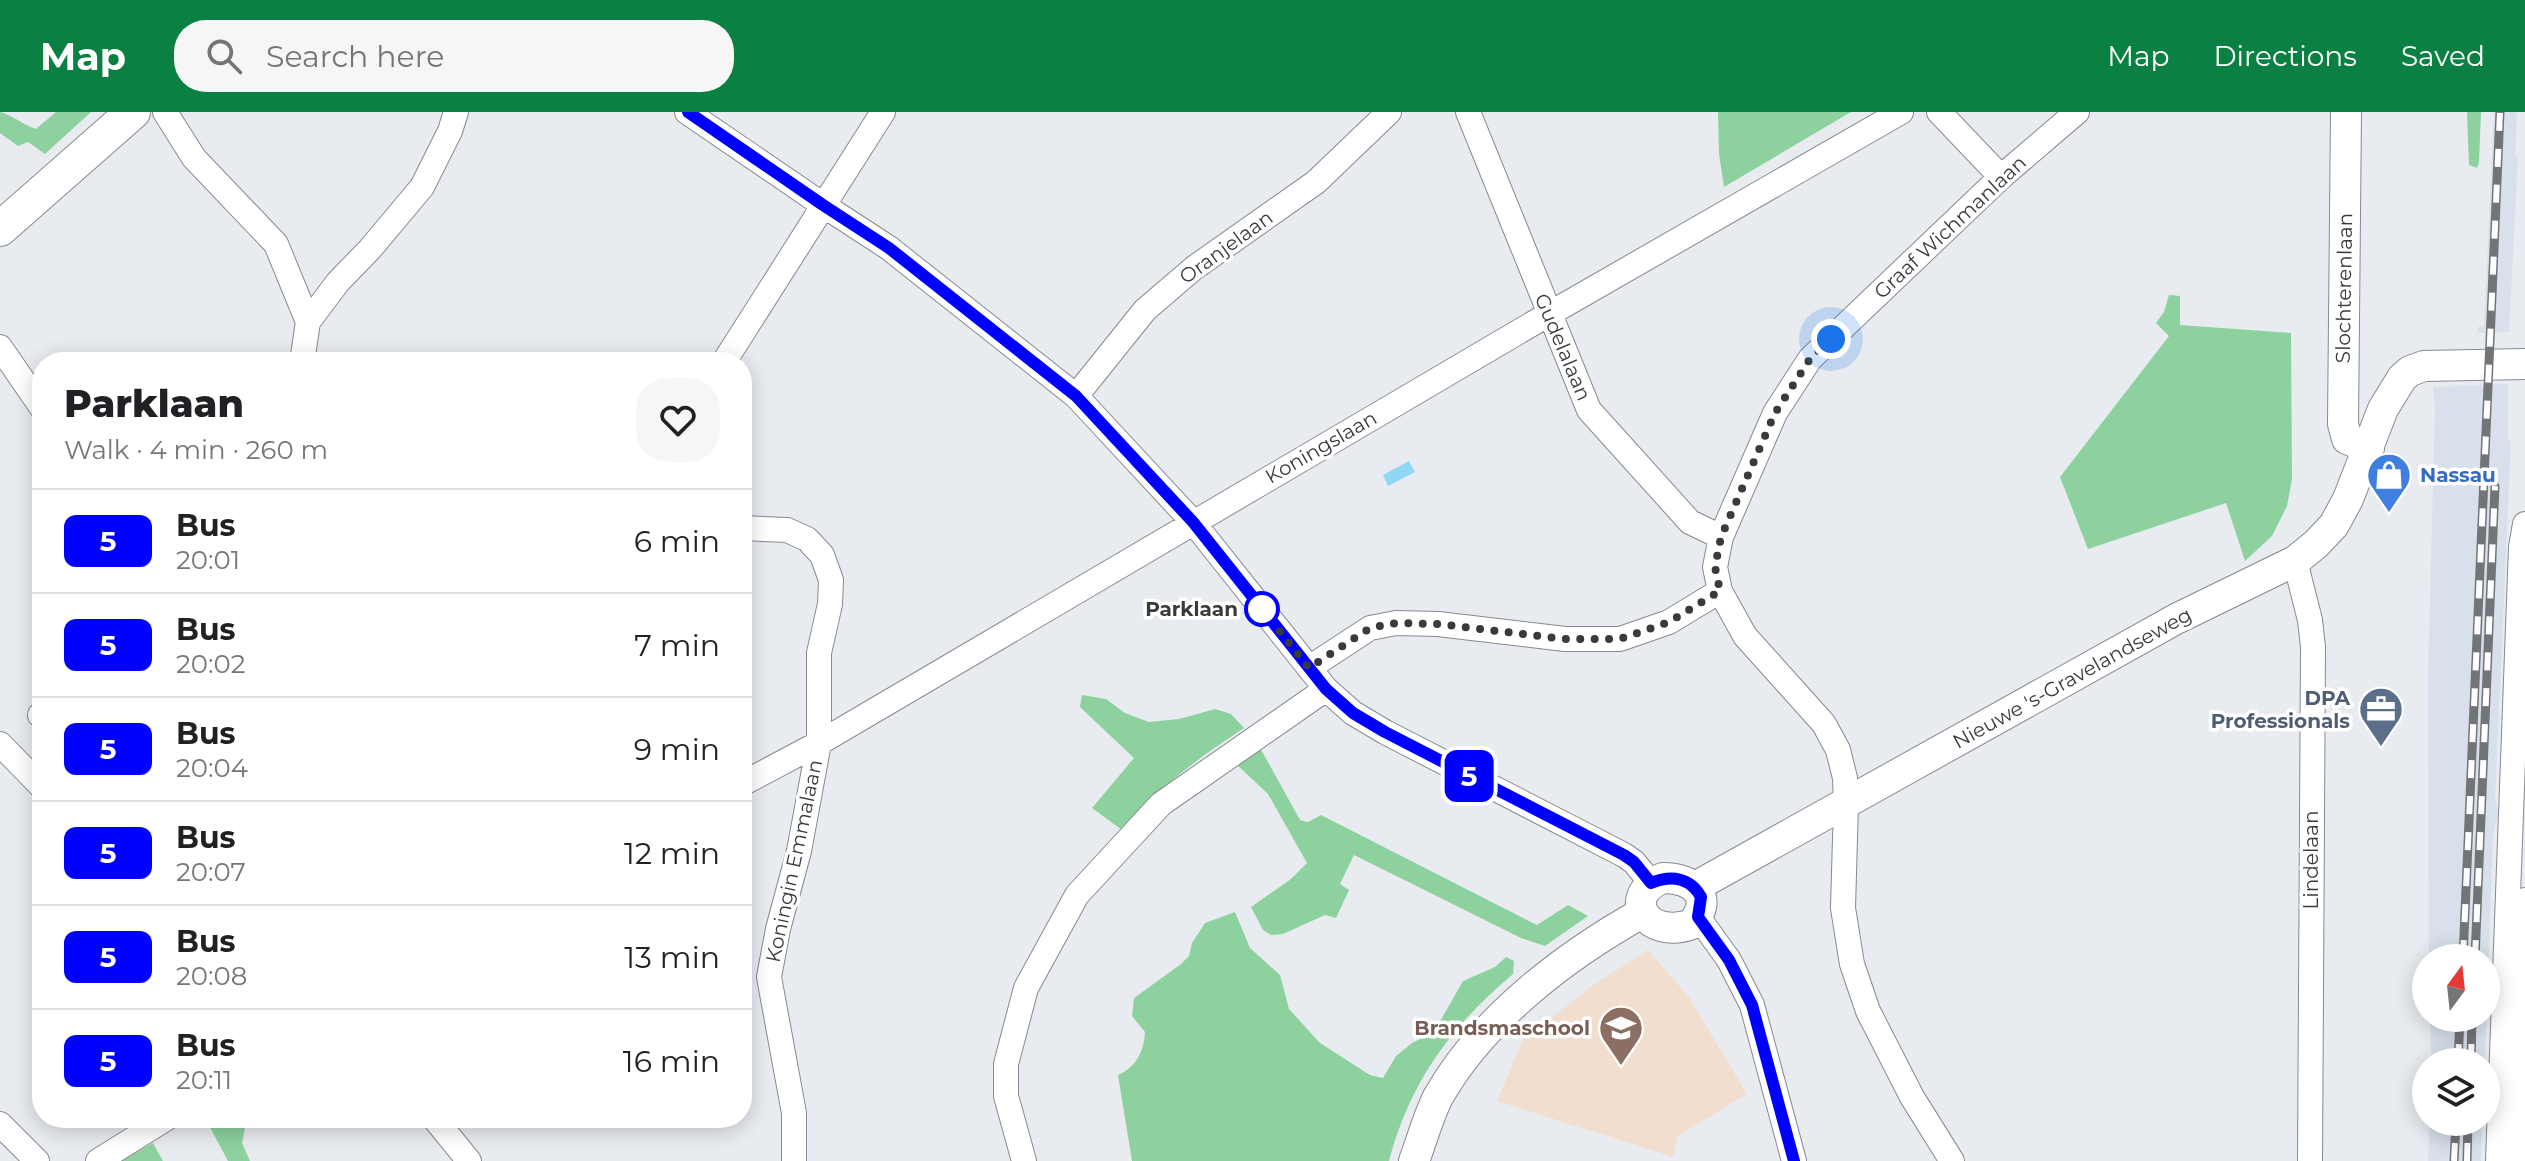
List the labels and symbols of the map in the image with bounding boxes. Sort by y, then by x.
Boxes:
street label: Graaf Wichmanlaan [1869,150,2031,304]
street label: Oranjelaan [1175,205,1277,289]
street label: Slochterenlaan [2331,213,2357,363]
street label: Gudelalaan [1530,290,1596,404]
your location [1811,319,1851,359]
street label: Koningslaan [1261,405,1381,489]
shop icon: Nassau [2365,451,2413,514]
place label: Nassau [2420,463,2496,487]
marker: Parklaan [1245,592,1279,626]
place label: Parklaan [1145,597,1238,621]
street label: Nieuwe 's-Gravelandseweg [1948,602,2196,754]
office icon: DPA Professionals [2357,685,2405,748]
place label: DPA Professionals [2211,686,2351,733]
line badge: 5 [1443,750,1495,802]
street label: Koningin Emmalaan [761,757,827,965]
street label: Lindelaan [2299,811,2323,909]
north arrow [2412,944,2500,1032]
school or university icon: Brandsmaschool [1597,1004,1645,1067]
place label: Brandsmaschool [1414,1016,1590,1040]

